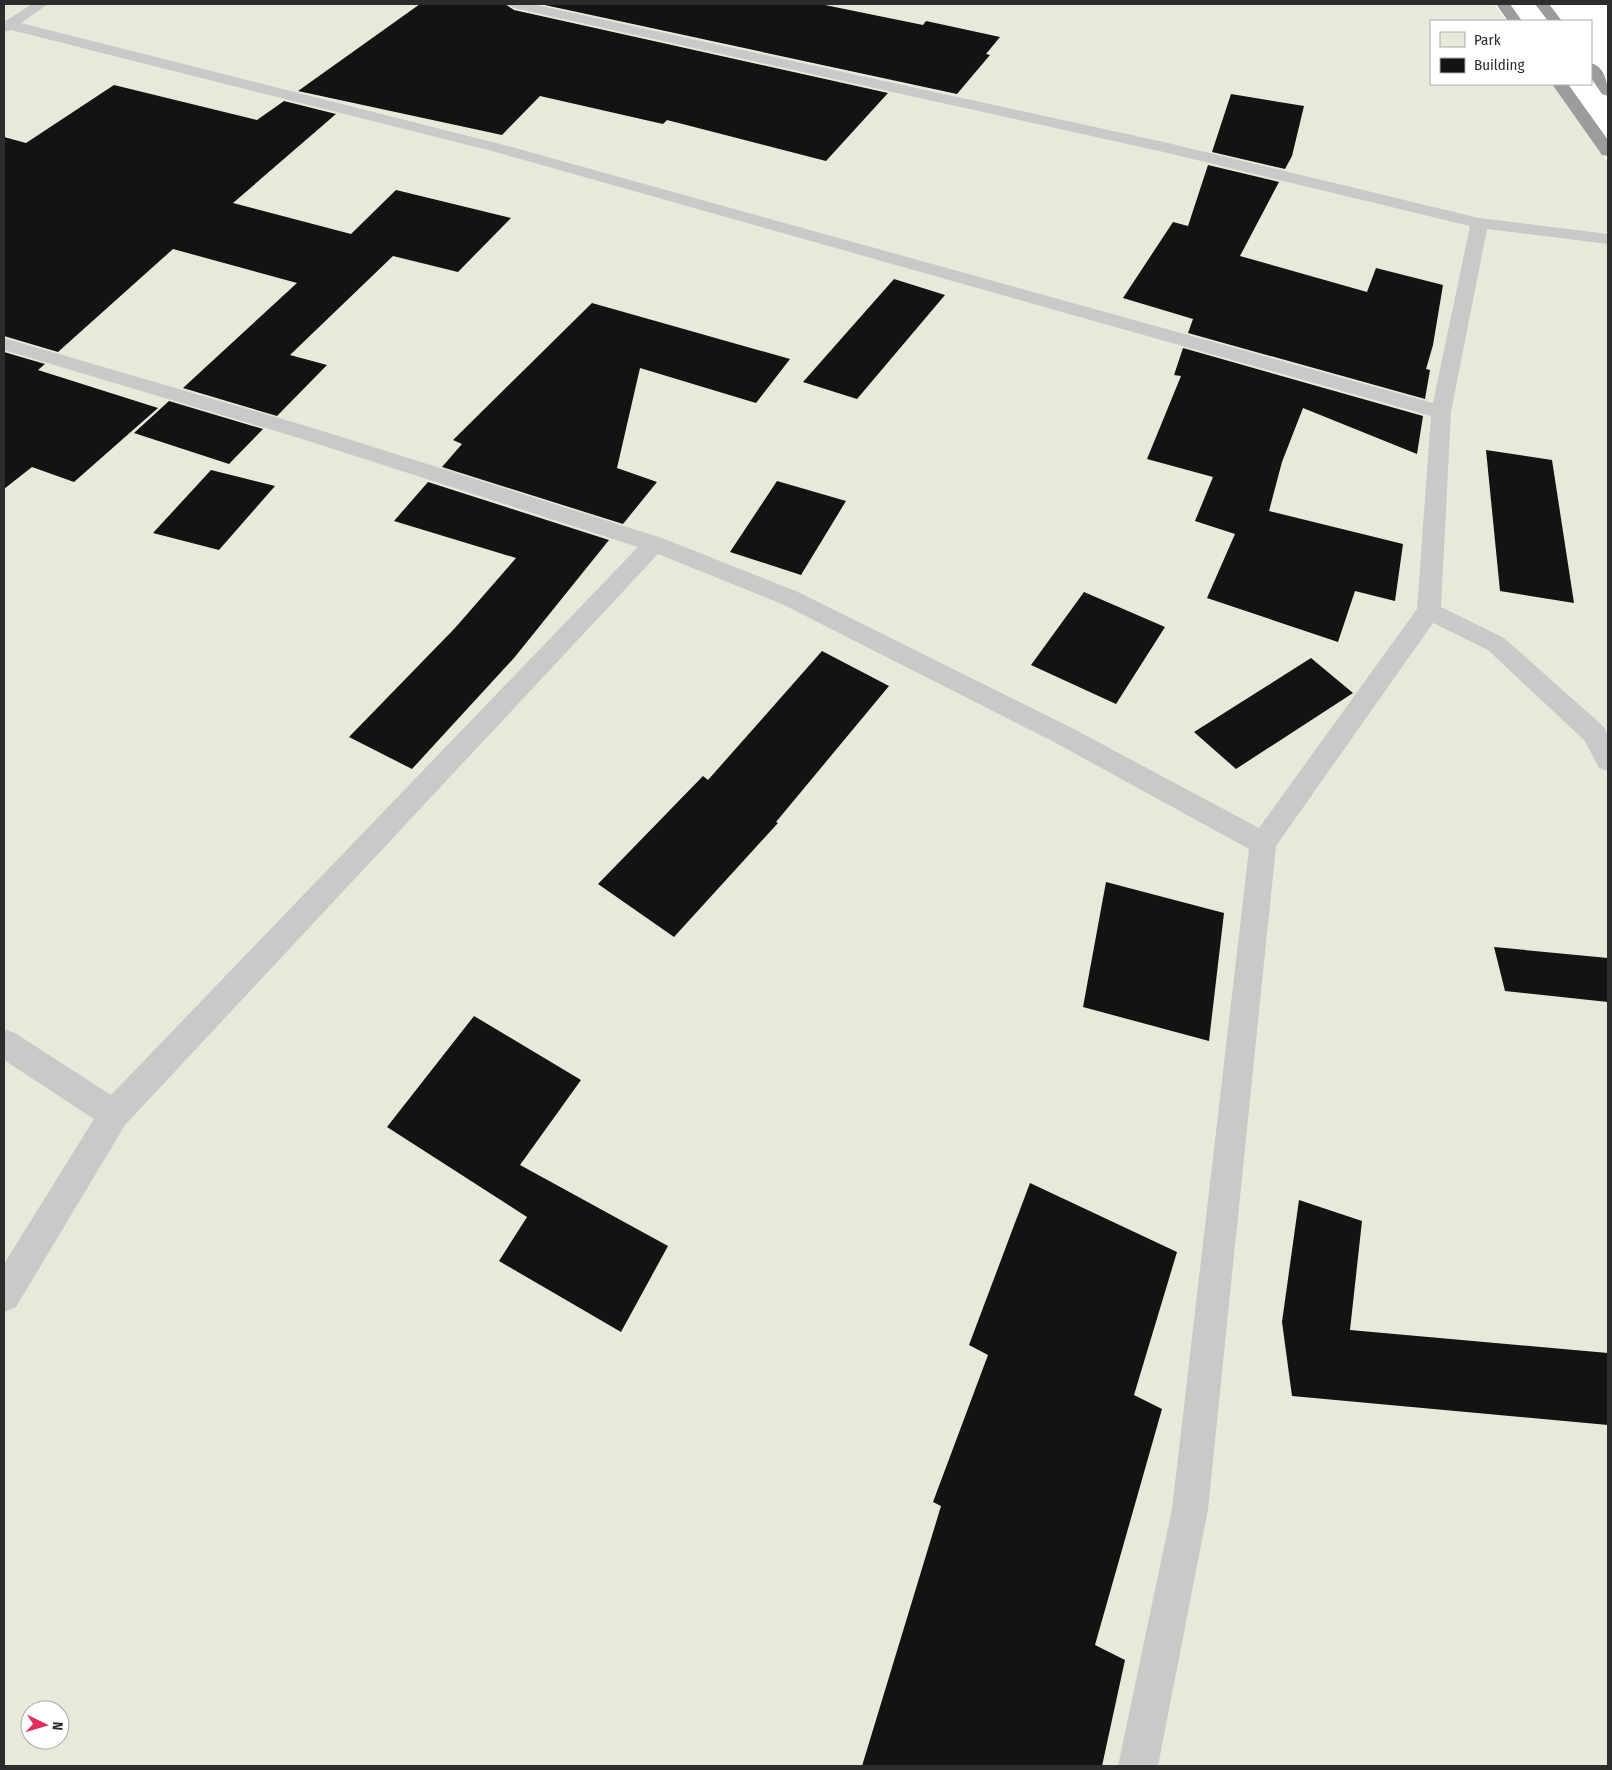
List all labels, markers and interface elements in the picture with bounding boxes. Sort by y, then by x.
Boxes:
legend [1430,20,1592,85]
text: Park [1474,31,1501,49]
text: Building [1474,56,1525,74]
north arrow [20,1700,70,1750]
text: N [49,1721,66,1731]

